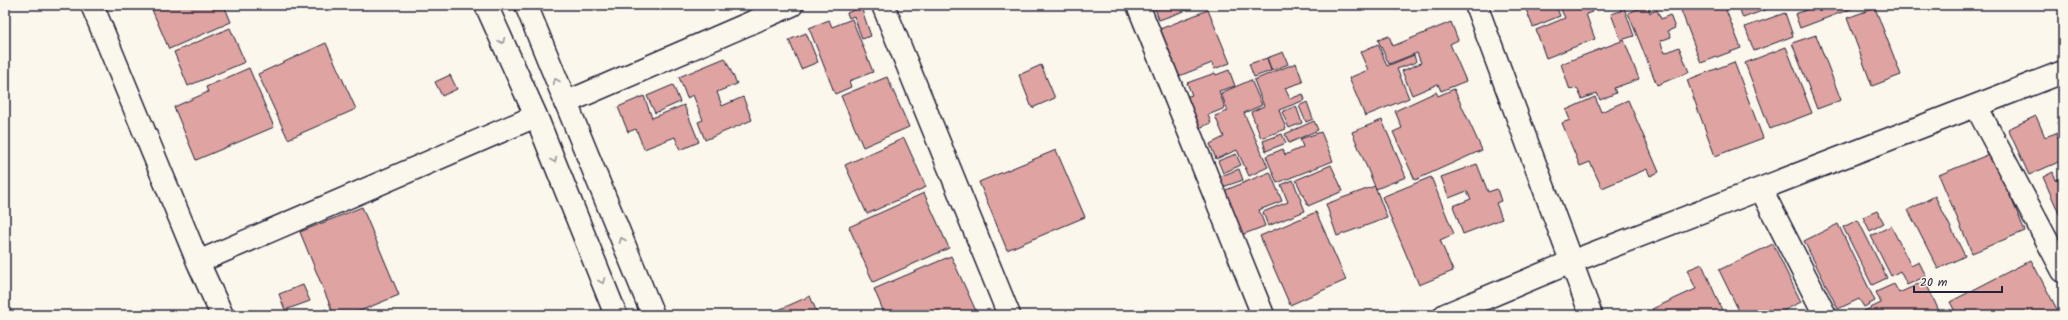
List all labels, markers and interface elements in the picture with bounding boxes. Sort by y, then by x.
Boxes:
one-way arrow [497,36,505,44]
one-way arrow [553,78,561,85]
one-way arrow [549,156,557,163]
one-way arrow [619,237,627,245]
scale bar [1914,268,2002,294]
text: 20 m [1920,273,1948,292]
one-way arrow [598,277,606,284]

